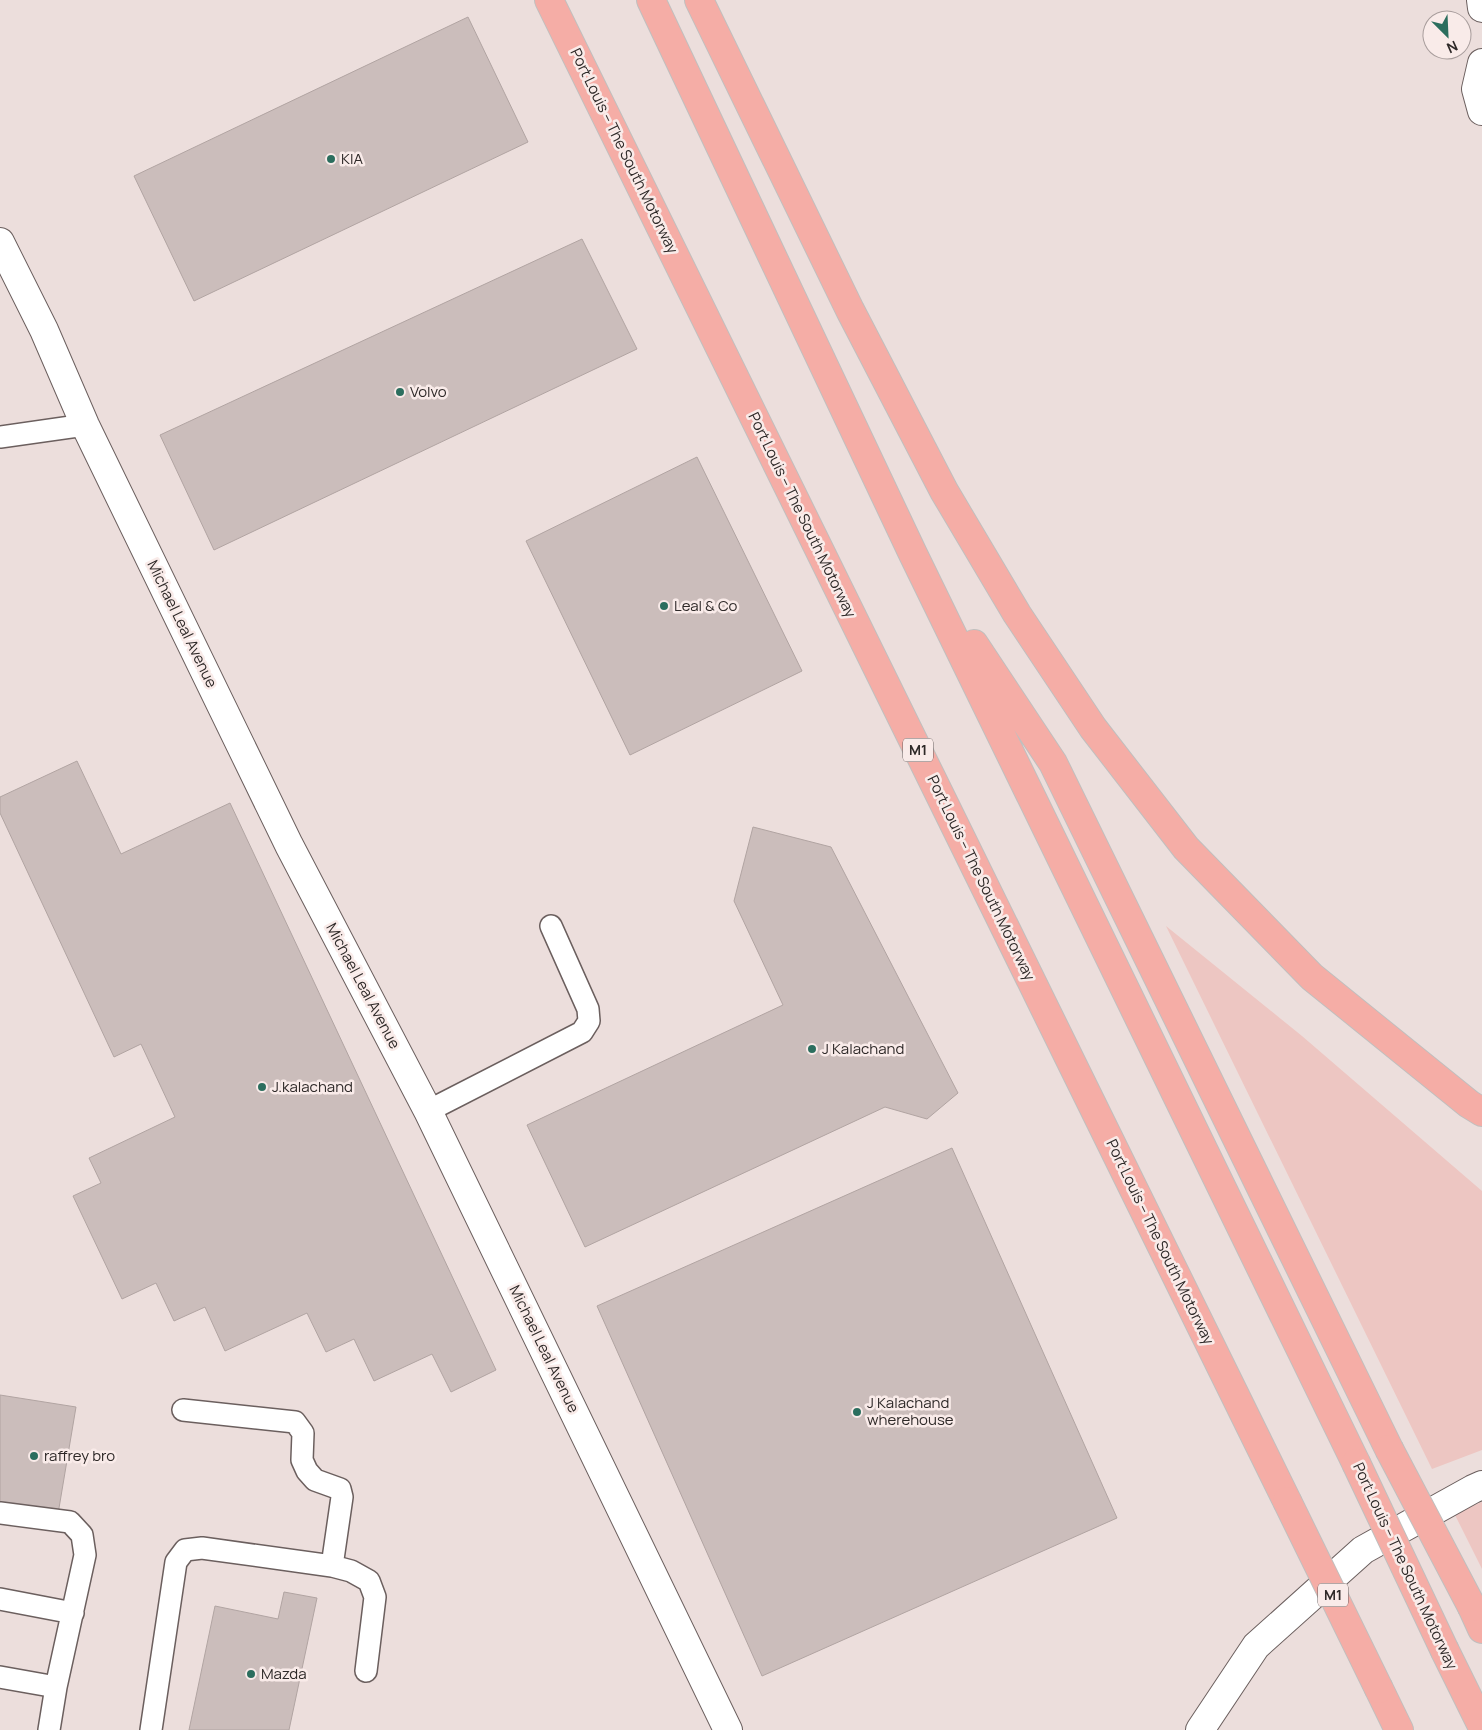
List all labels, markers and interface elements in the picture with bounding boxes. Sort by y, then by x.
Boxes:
north arrow [1422,10,1472,60]
text: N [1444,37,1461,58]
street label: Port Louis – The South Motorway [565,45,683,257]
place label: KIA [341,148,363,169]
marker: KIA [325,153,337,165]
place label: Volvo [410,381,447,402]
marker: Volvo [394,386,406,398]
street label: Port Louis – The South Motorway [743,409,861,621]
street label: Michael Leal Avenue [142,557,223,691]
place label: Leal & Co [674,595,738,616]
marker: Leal & Co [658,600,670,612]
road number: M1 [903,738,933,762]
street label: Port Louis – The South Motorway [922,772,1040,984]
street label: Michael Leal Avenue [321,919,406,1052]
place label: J Kalachand [822,1038,904,1059]
marker: J Kalachand [806,1043,818,1055]
place label: J.kalachand [272,1076,353,1097]
marker: J.kalachand [256,1081,268,1093]
street label: Port Louis – The South Motorway [1101,1136,1219,1348]
street label: Michael Leal Avenue [504,1282,585,1416]
place label: J Kalachand wherehouse [867,1392,954,1430]
marker: J Kalachand wherehouse [851,1406,863,1418]
place label: raffrey bro [44,1445,115,1466]
marker: raffrey bro [28,1450,40,1462]
street label: Port Louis – The South Motorway [1348,1459,1463,1673]
road number: M1 [1318,1584,1348,1606]
place label: Mazda [261,1663,307,1684]
marker: Mazda [245,1668,257,1680]

